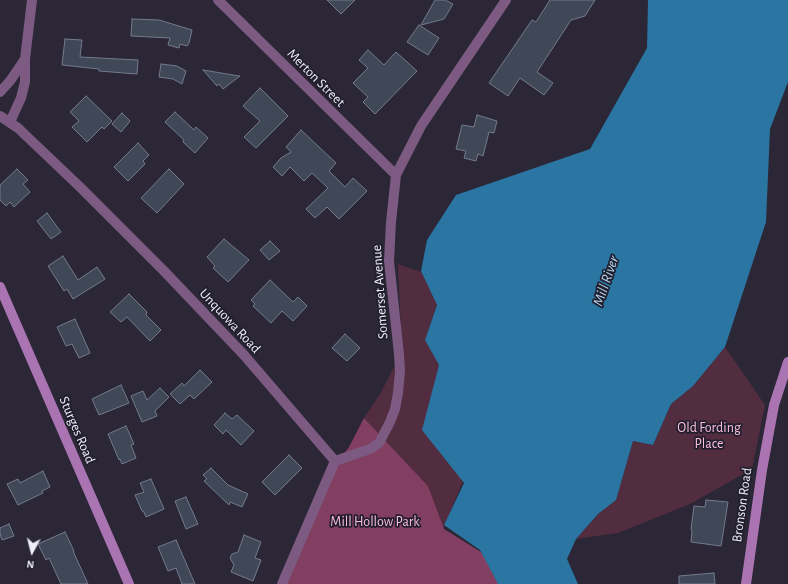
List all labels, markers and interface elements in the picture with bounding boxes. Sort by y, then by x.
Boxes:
street label: Merton Street [283,45,349,111]
street label: Somerset Avenue [368,244,392,340]
water label: Mill River [589,254,623,308]
street label: Unquowa Road [196,285,264,357]
street label: Sturges Road [55,394,99,466]
park label: Old Fording Place [677,420,741,452]
street label: Bronson Road [728,467,756,543]
park label: Mill Hollow Park [330,514,420,530]
north arrow [12,532,52,572]
text: N [26,558,35,570]

